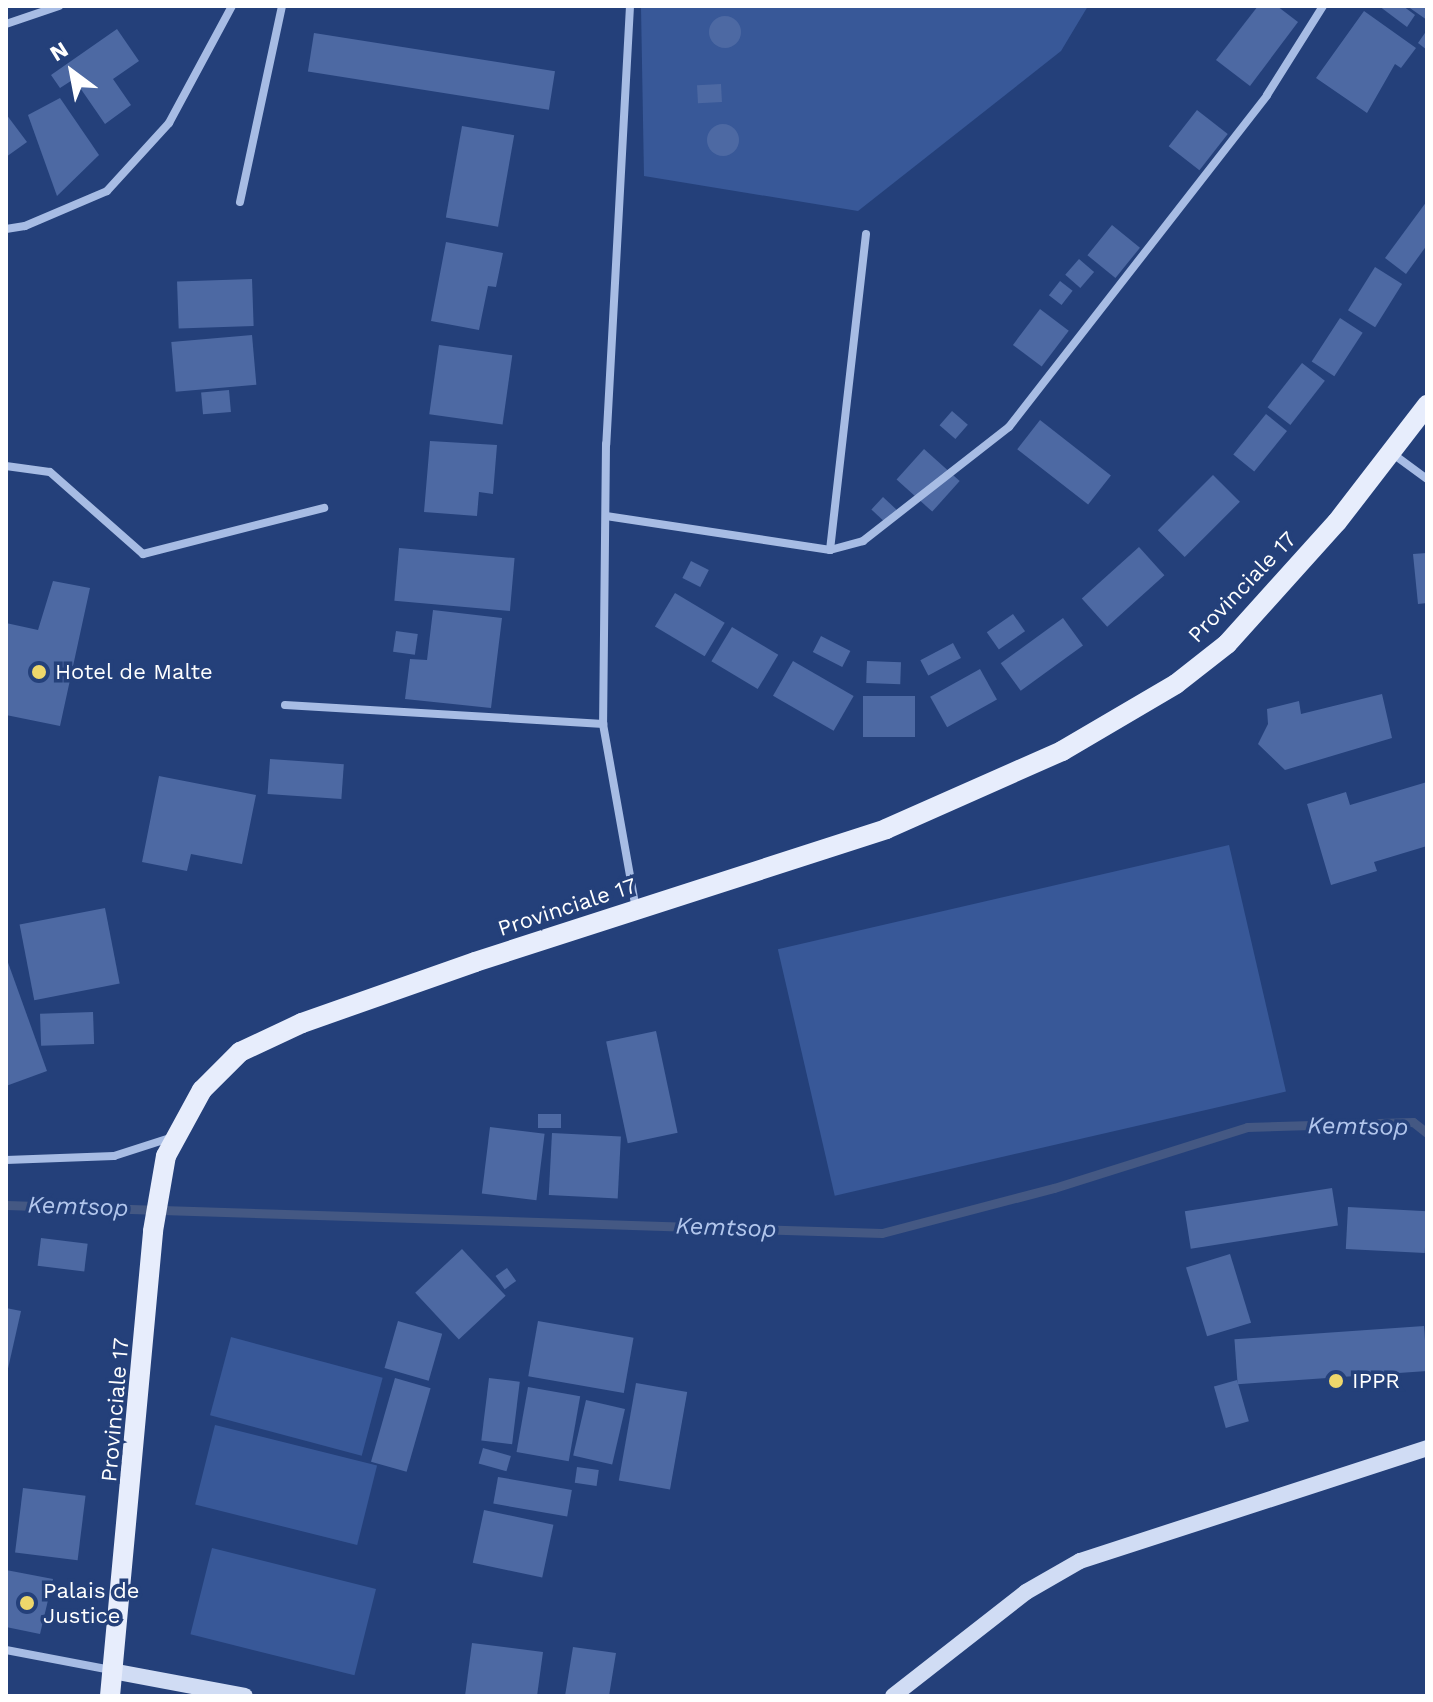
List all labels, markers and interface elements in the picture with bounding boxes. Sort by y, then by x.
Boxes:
north arrow [32,32,112,112]
text: N [45,36,73,66]
street label: Provinciale 17 [1182,526,1302,648]
place label: Hotel de Malte [55,659,213,685]
marker: Hotel de Malte [30,663,48,681]
street label: Provinciale 17 [494,872,640,942]
water label: Kemtsop [1307,1112,1409,1142]
water label: Kemtsop [27,1191,129,1223]
water label: Kemtsop [675,1212,777,1244]
street label: Provinciale 17 [96,1337,134,1483]
place label: IPPR [1352,1368,1400,1394]
marker: IPPR [1327,1372,1345,1390]
place label: Palais de Justice [43,1577,139,1628]
marker: Palais de Justice [18,1594,36,1612]

